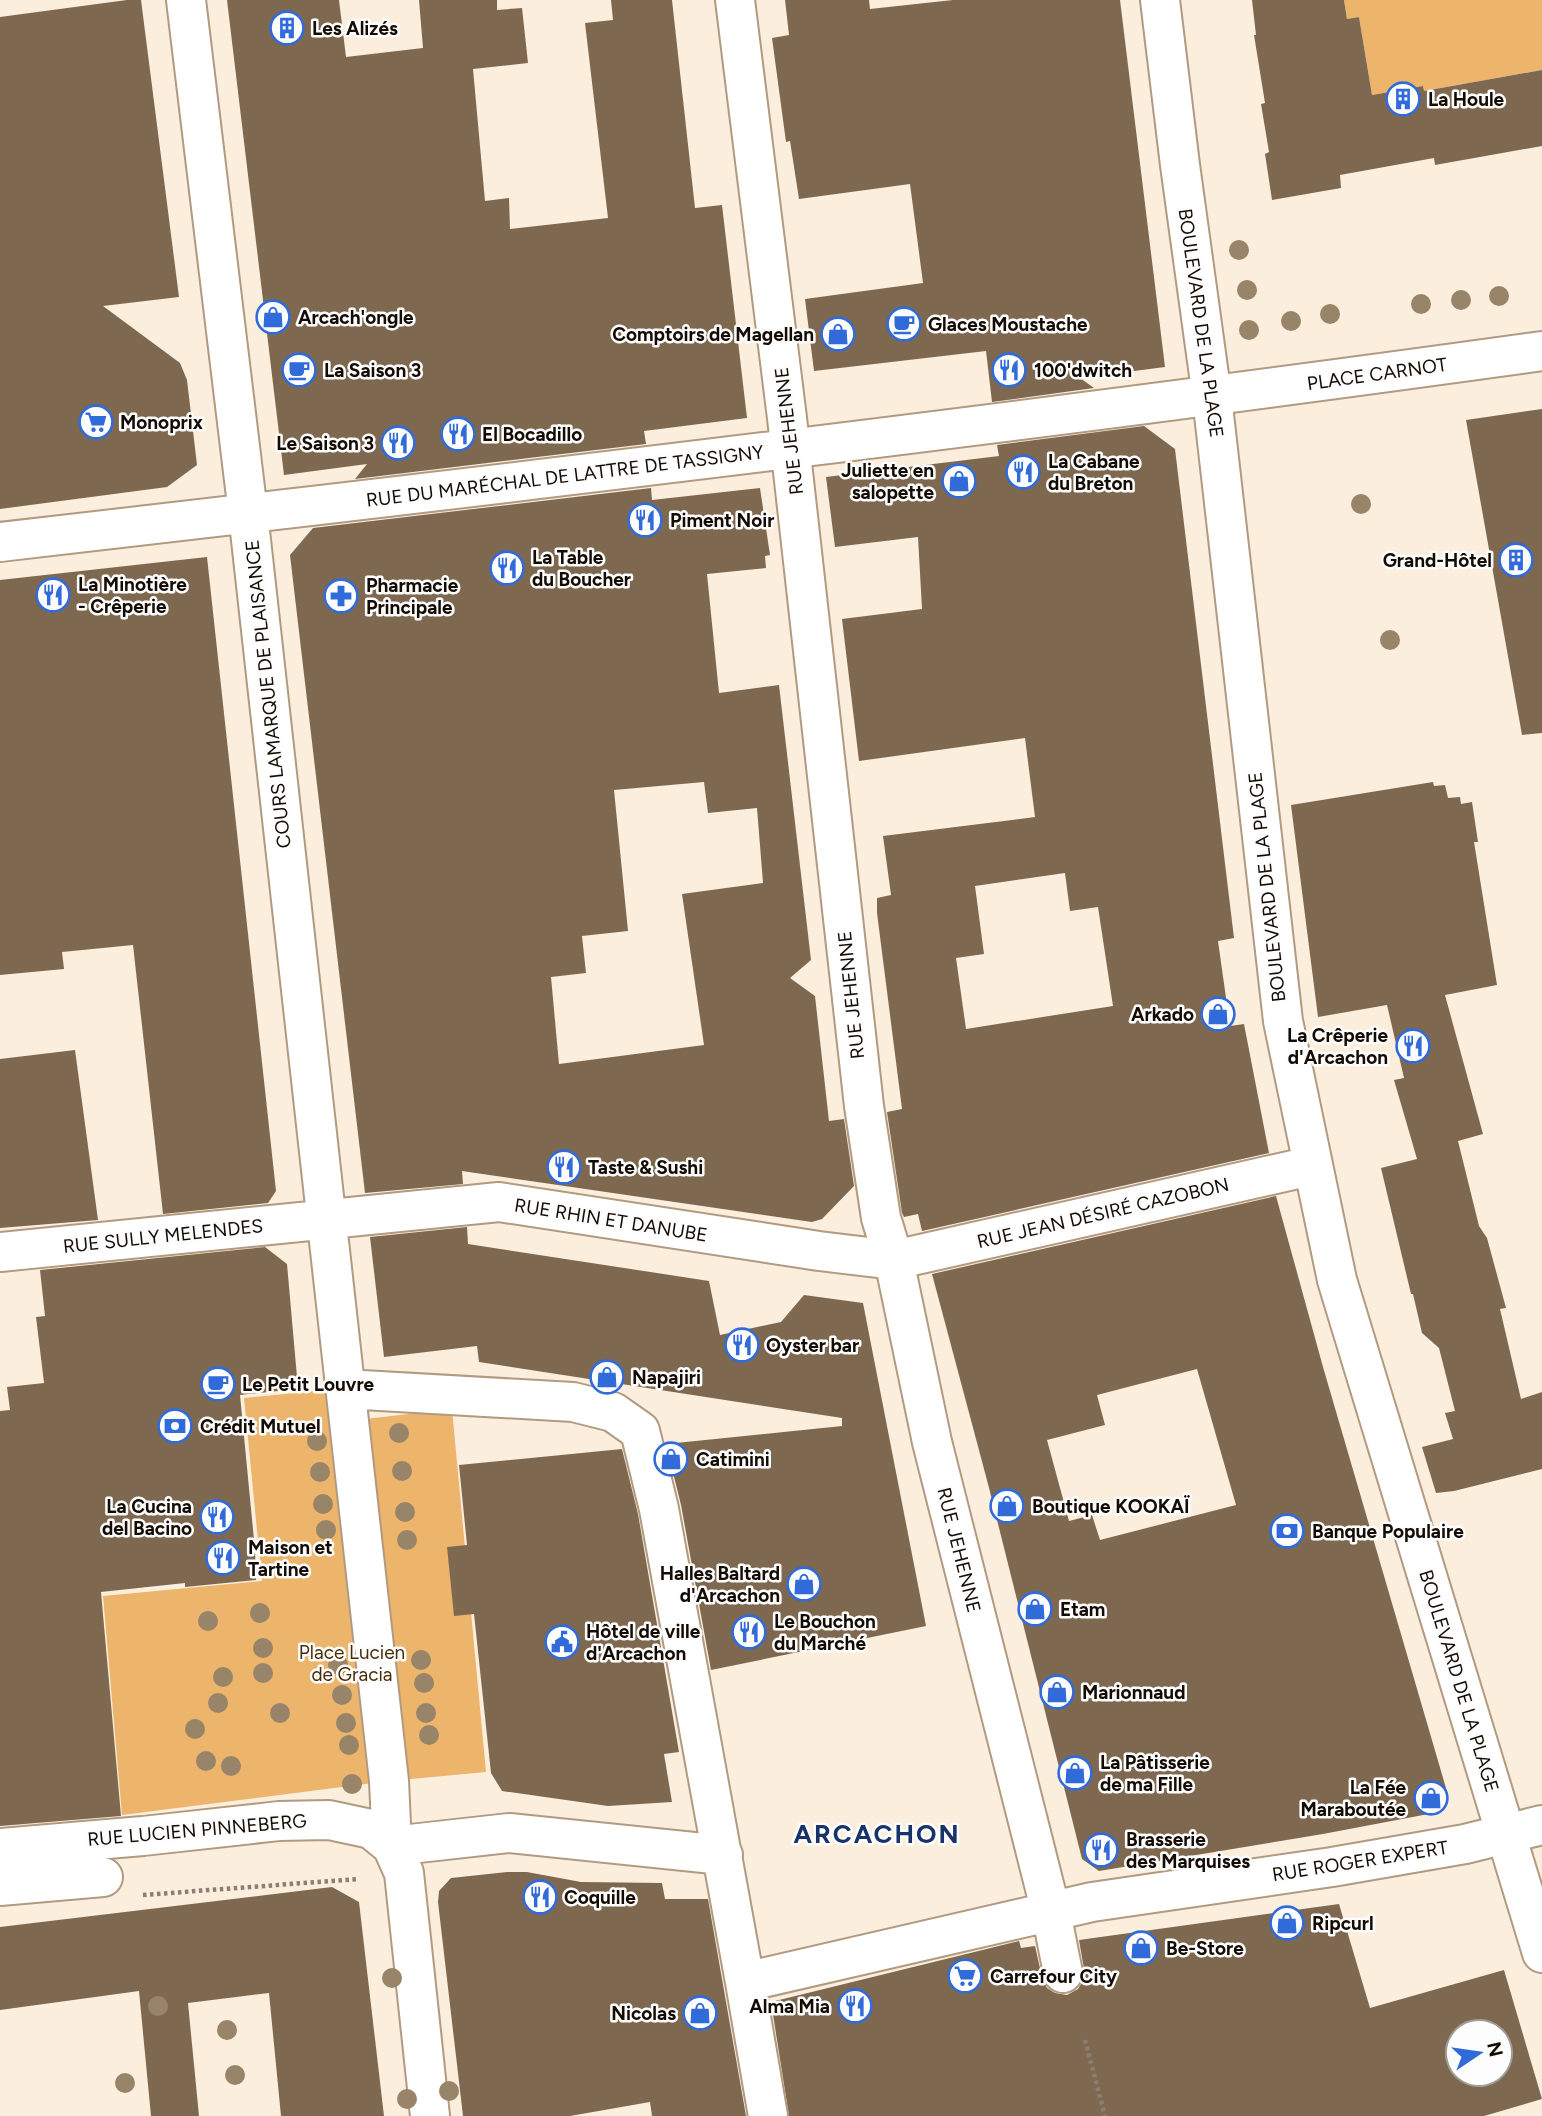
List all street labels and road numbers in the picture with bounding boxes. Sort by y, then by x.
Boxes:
street label: BOULEVARD DE LA PLAGE [1174,207,1228,439]
street label: PLACE CARNOT [1305,353,1449,395]
street label: RUE JEHENNE [770,366,808,496]
street label: RUE DU MARÉCHAL DE LATTRE DE TASSIGNY [365,440,766,512]
street label: COURS LAMARQUE DE PLAISANCE [240,539,296,849]
street label: BOULEVARD DE LA PLAGE [1243,771,1291,1003]
street label: RUE JEHENNE [833,930,869,1060]
street label: RUE JEAN DÉSIRÉ CAZOBON [975,1173,1231,1253]
street label: RUE RHIN ET DANUBE [513,1193,709,1247]
street label: RUE SULLY MELENDES [62,1214,264,1258]
street label: RUE JEHENNE [932,1485,986,1615]
street label: BOULEVARD DE LA PLAGE [1414,1567,1504,1795]
street label: RUE LUCIEN PINNEBERG [86,1809,308,1851]
street label: RUE ROGER EXPERT [1270,1836,1450,1886]

